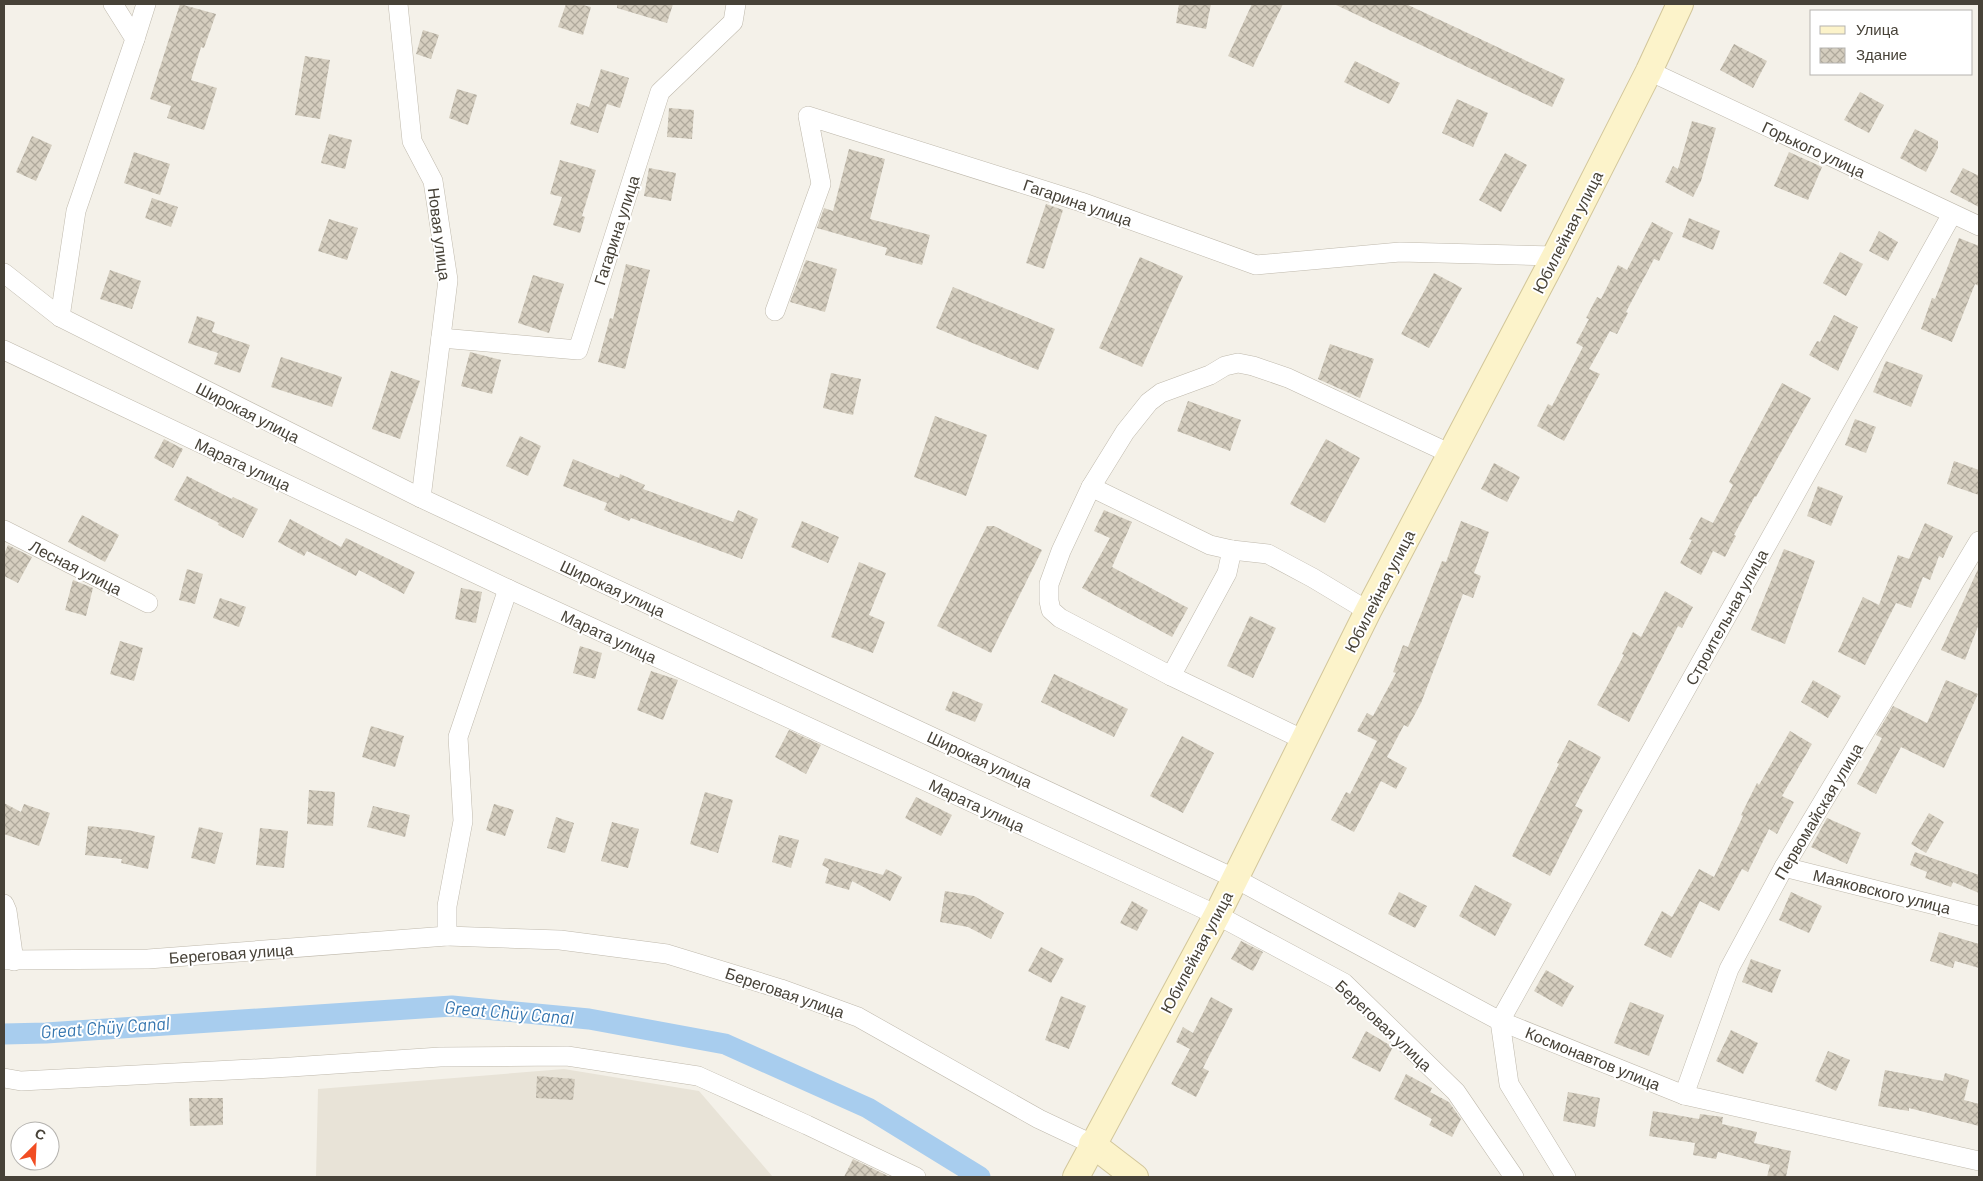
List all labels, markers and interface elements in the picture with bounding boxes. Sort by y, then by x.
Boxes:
legend [1810,10,1973,75]
text: Улица [1856,20,1899,38]
text: Здание [1856,45,1907,63]
street label: Горького улица [1760,117,1869,181]
street label: Юбилейная улица [1528,167,1606,296]
street label: Гагарина улица [589,173,643,287]
street label: Гагарина улица [1021,174,1135,230]
street label: Новая улица [425,186,455,282]
street label: Широкая улица [193,378,303,446]
street label: Марата улица [192,434,294,494]
street label: Юбилейная улица [1340,526,1418,655]
street label: Лесная улица [27,536,125,598]
street label: Строительная улица [1681,546,1771,688]
street label: Широкая улица [558,555,669,621]
street label: Марата улица [558,606,660,666]
street label: Широкая улица [925,726,1036,792]
street label: Первомайская улица [1770,739,1866,883]
street label: Марата улица [926,775,1028,835]
street label: Маяковского улица [1811,865,1953,917]
street label: Юбилейная улица [1156,888,1236,1016]
street label: Береговая улица [168,939,294,967]
street label: Береговая улица [723,963,847,1021]
street label: Береговая улица [1332,976,1436,1075]
water label: Great Chüy Canal [444,995,574,1029]
water label: Great Chüy Canal [40,1012,170,1042]
street label: Космонавтов улица [1523,1022,1663,1094]
north arrow [10,1121,60,1171]
text: С [32,1124,49,1143]

